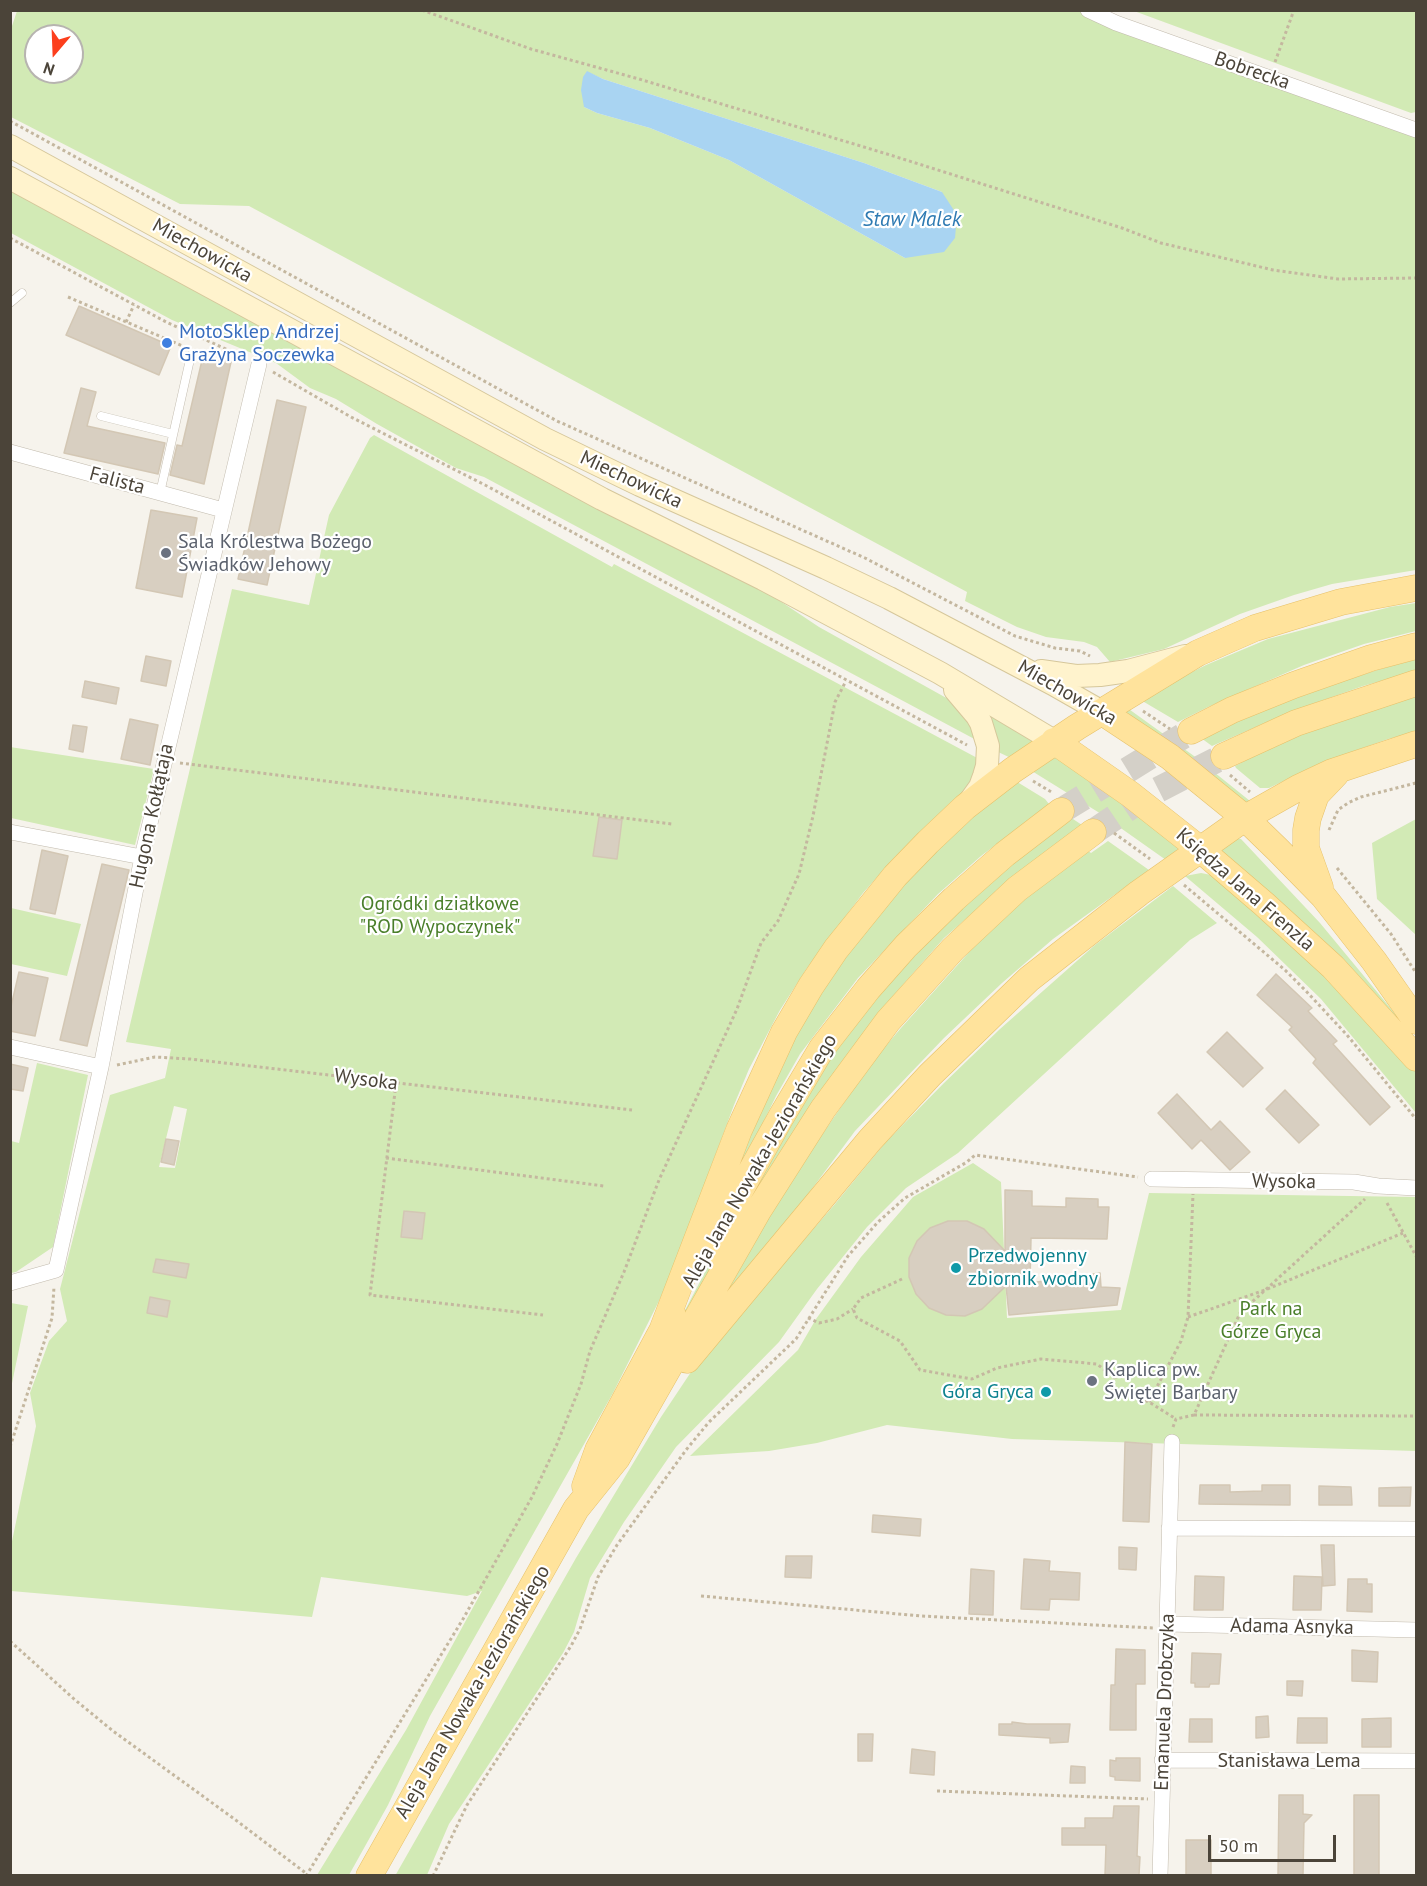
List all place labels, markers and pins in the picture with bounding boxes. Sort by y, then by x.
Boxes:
place label: MotoSklep Andrzej Grażyna Soczewka [179,320,339,367]
marker: MotoSklep Andrzej Grażyna Soczewka [160,336,174,350]
place label: Sala Królestwa Bożego Świadków Jehowy [178,530,372,577]
marker: Sala Królestwa Bożego Świadków Jehowy [159,546,173,560]
place label: Przedwojenny zbiornik wodny [968,1244,1098,1291]
marker: Przedwojenny zbiornik wodny [949,1261,963,1275]
place label: Kaplica pw. Świętej Barbary [1104,1358,1237,1405]
marker: Kaplica pw. Świętej Barbary [1085,1374,1099,1388]
place label: Góra Gryca [942,1380,1034,1404]
marker: Góra Gryca [1039,1385,1053,1399]

